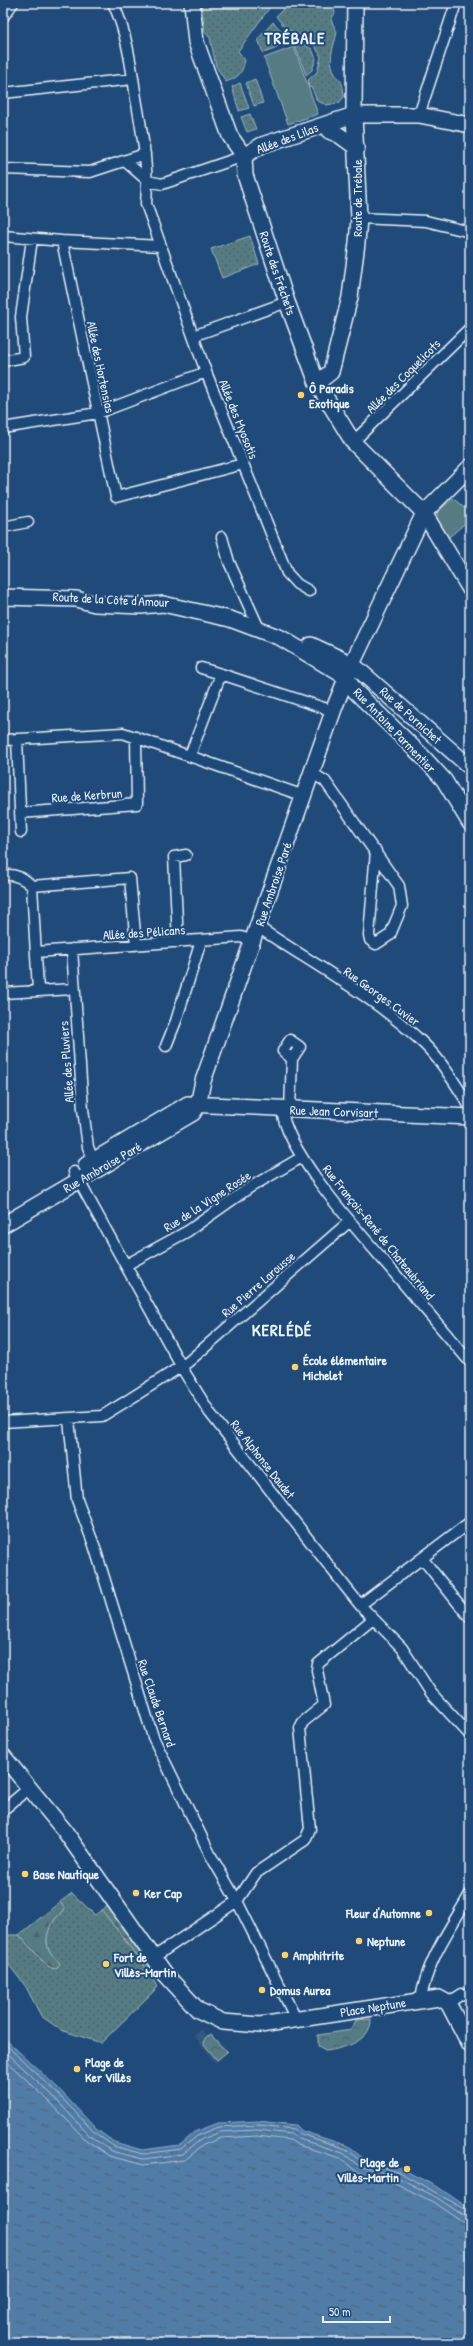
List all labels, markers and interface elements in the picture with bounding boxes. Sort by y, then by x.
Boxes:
district label: TRÉBALE [264,26,325,49]
street label: Allée des Lilas [254,118,320,158]
street label: Route de Trébale [348,159,366,237]
street label: Route des Fréchets [255,229,301,317]
street label: Allée des Hortensias [82,319,120,415]
street label: Allée des Coquelicots [362,335,444,417]
street label: Allée des Myosotis [215,376,263,462]
place label: Ô Paradis Exotique [309,379,354,413]
marker: Ô Paradis Exotique [296,390,306,400]
street label: Route de la Côte d'Amour [52,587,170,611]
street label: Rue de Pornichet [376,682,446,748]
street label: Rue Antoine Parmentier [350,683,440,777]
street label: Rue de Kerbrun [51,784,123,806]
street label: Rue Ambroise Paré [250,840,296,928]
street label: Allée des Pélicans [102,920,186,944]
street label: Rue Georges Cuvier [340,962,424,1030]
street label: Allée des Pluviers [54,1021,78,1103]
street label: Rue Jean Corvisart [290,1100,379,1122]
street label: Rue Ambroise Paré [60,1137,144,1197]
street label: Rue François-René de Chateaubriand [319,1161,439,1303]
street label: Rue de la Vigne Rosée [160,1166,254,1236]
street label: Rue Pierre Larousse [217,1247,299,1321]
district label: KERLÉDÉ [252,1318,312,1341]
place label: École élémentaire Michelet [303,1351,388,1384]
marker: École élémentaire Michelet [290,1362,300,1372]
street label: Rue Alphonse Daudet [226,1416,300,1503]
street label: Rue Claude Bernard [134,1657,180,1749]
place label: Base Nautique [33,1865,100,1884]
marker: Base Nautique [20,1869,30,1879]
place label: Ker Cap [144,1884,182,1903]
marker: Ker Cap [131,1888,141,1898]
place label: Fleur d'Automne [345,1904,422,1922]
marker: Fleur d'Automne [424,1908,434,1918]
place label: Neptune [367,1932,406,1951]
marker: Neptune [354,1936,364,1946]
place label: Amphitrite [293,1946,345,1965]
place label: Fort de Villès-Martin [113,1948,176,1981]
marker: Amphitrite [280,1950,290,1960]
marker: Fort de Villès-Martin [101,1959,111,1969]
place label: Domus Aurea [270,1981,331,1999]
marker: Domus Aurea [257,1985,267,1995]
street label: Place Neptune [339,1993,407,2021]
place label: Plage de Ker Villès [85,2053,131,2086]
marker: Plage de Ker Villès [72,2064,82,2074]
place label: Plage de Villès-Martin [337,2153,400,2186]
marker: Plage de Villès-Martin [402,2164,412,2174]
scale bar [323,2298,390,2324]
text: 50 m [329,2303,350,2320]

